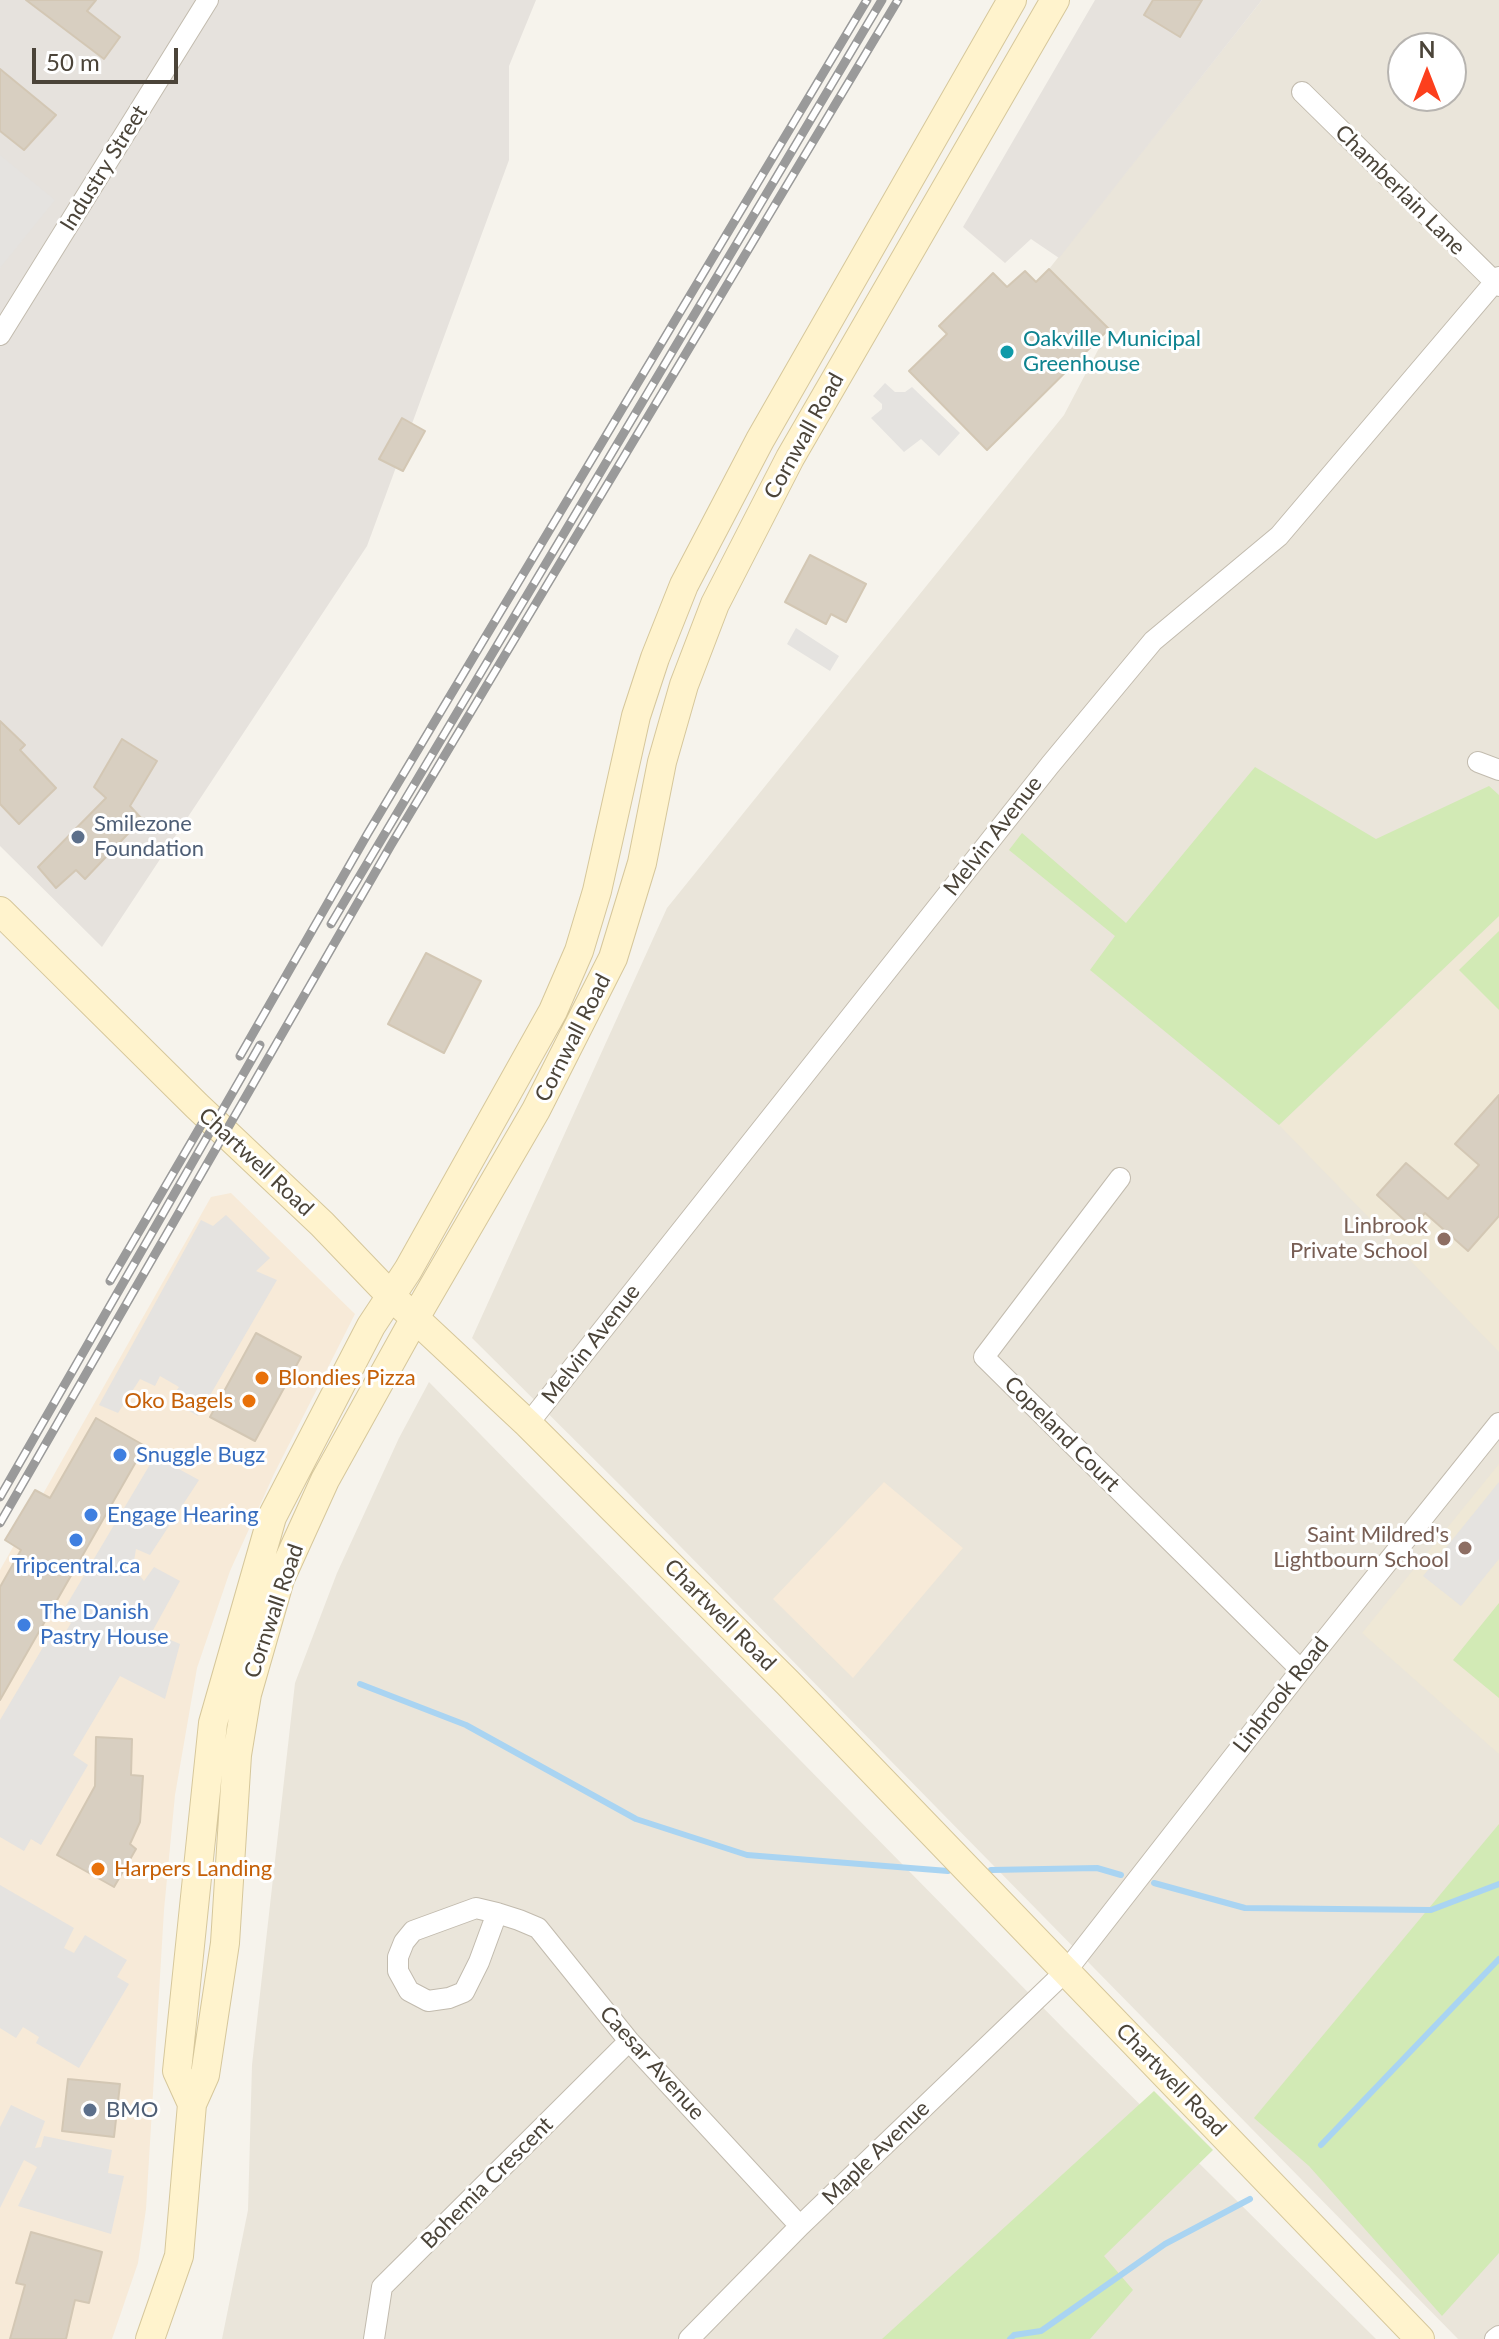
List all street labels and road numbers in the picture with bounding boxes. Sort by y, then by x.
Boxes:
street label: Industry Street [55,100,153,236]
street label: Chamberlain Lane [1329,119,1471,261]
street label: Cornwall Road [759,368,849,504]
street label: Melvin Avenue [938,771,1048,901]
street label: Cornwall Road [529,970,617,1106]
street label: Chartwell Road [193,1102,319,1222]
street label: Melvin Avenue [536,1279,646,1409]
street label: Copeland Court [999,1371,1125,1497]
street label: Cornwall Road [239,1540,309,1682]
street label: Chartwell Road [659,1554,781,1676]
street label: Linbrook Road [1228,1632,1334,1758]
street label: Caesar Avenue [594,2001,710,2125]
street label: Chartwell Road [1110,2018,1232,2142]
street label: Maple Avenue [817,2095,935,2211]
street label: Bohemia Crescent [416,2112,558,2254]

